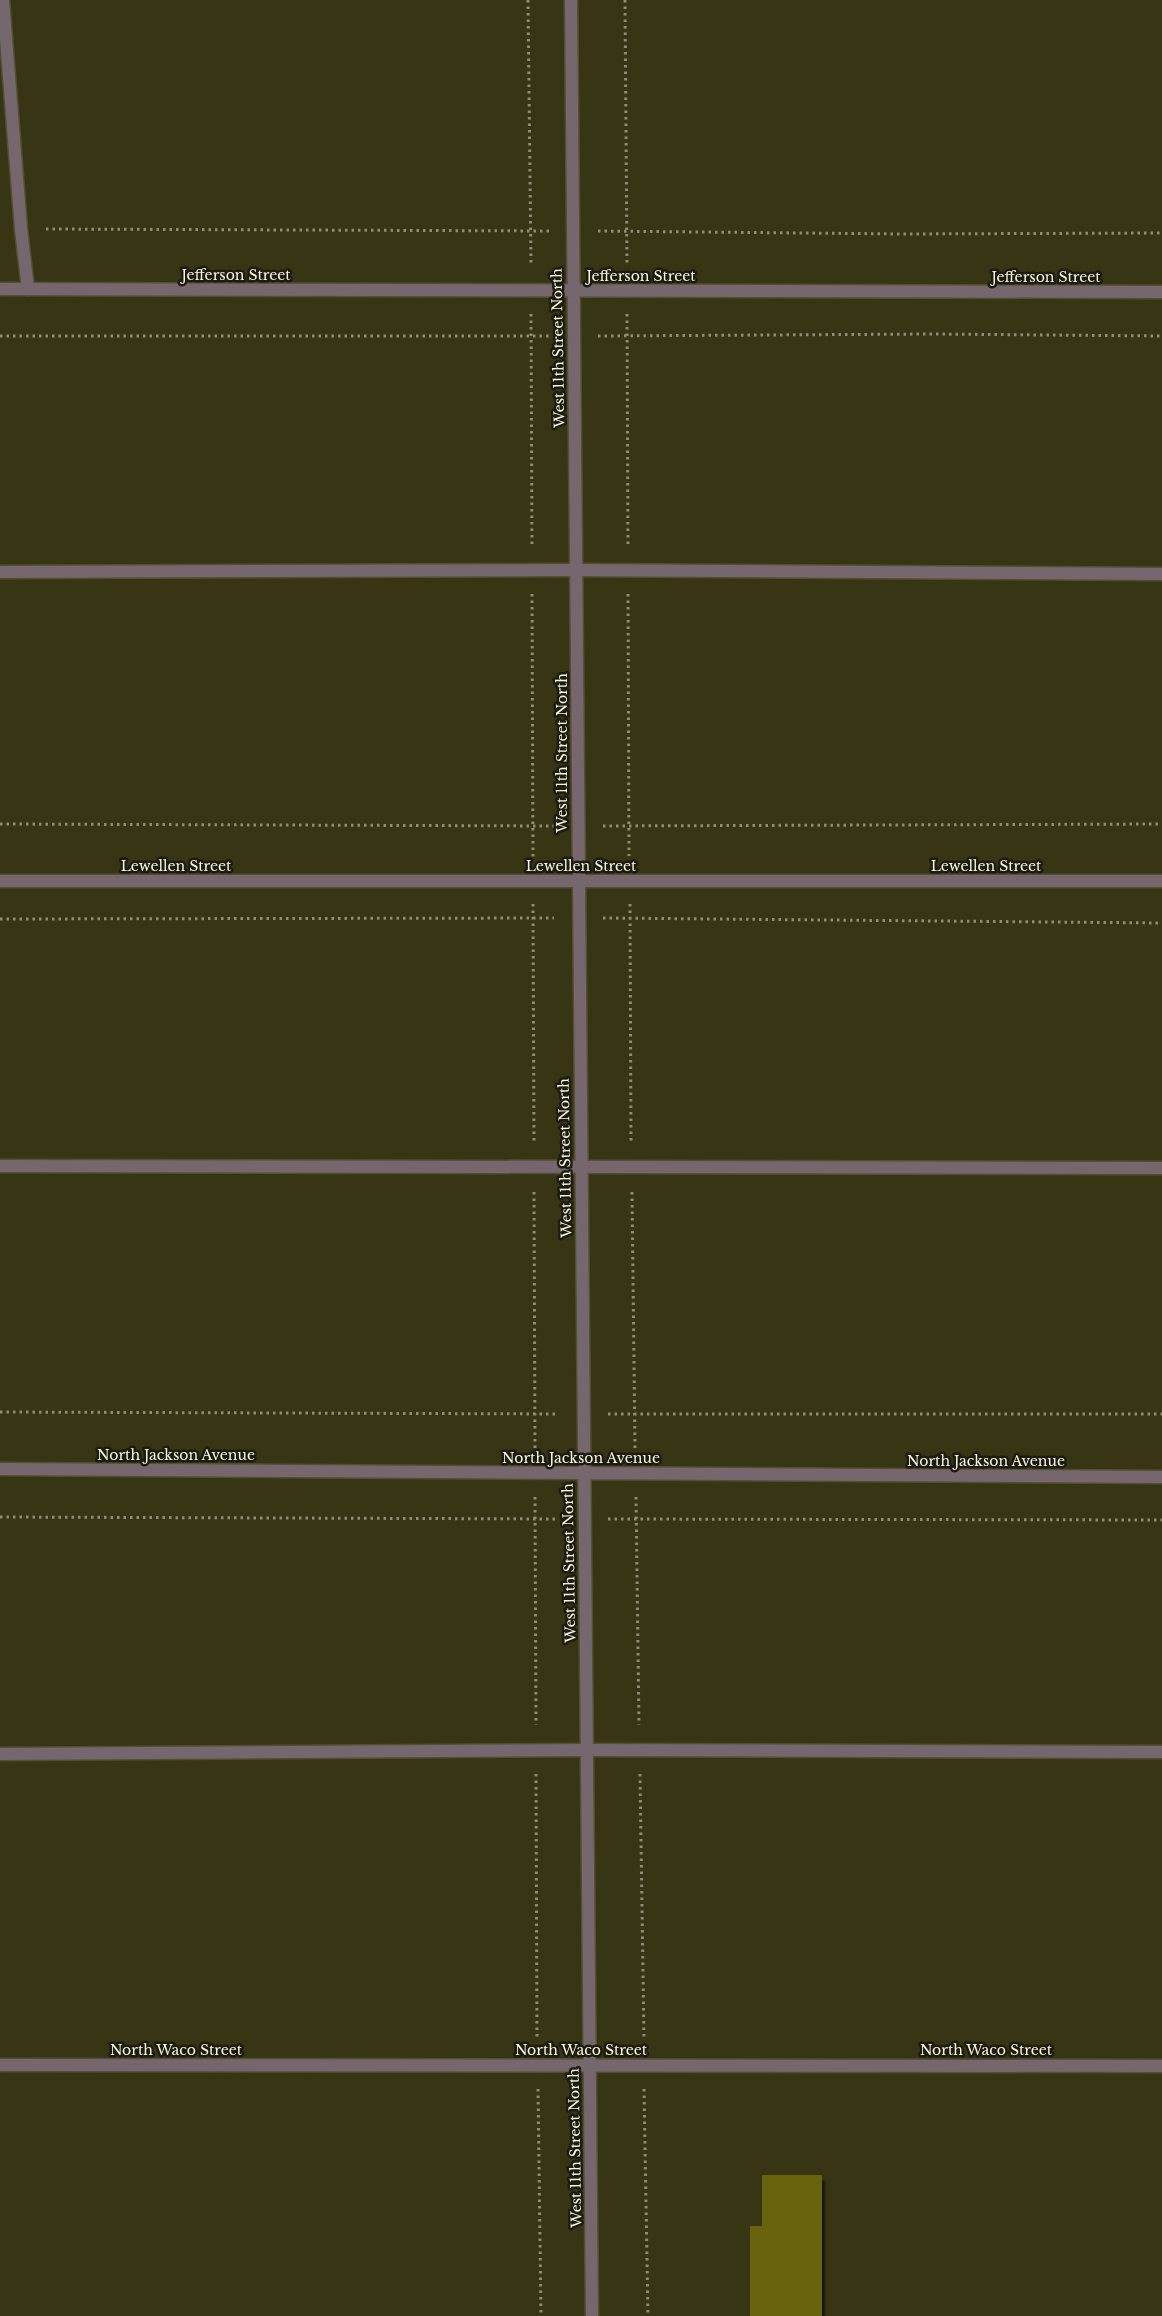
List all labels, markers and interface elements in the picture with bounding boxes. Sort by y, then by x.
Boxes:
street label: Jefferson Street [179,266,291,284]
street label: Jefferson Street [584,267,696,285]
street label: West 11th Street North [548,268,568,429]
street label: Jefferson Street [989,268,1101,286]
street label: West 11th Street North [553,673,571,834]
street label: Lewellen Street [121,857,232,875]
street label: Lewellen Street [526,857,637,875]
street label: Lewellen Street [931,857,1042,875]
street label: West 11th Street North [555,1078,575,1239]
street label: North Jackson Avenue [97,1446,255,1464]
street label: North Jackson Avenue [502,1449,660,1467]
street label: North Jackson Avenue [907,1452,1065,1470]
street label: West 11th Street North [559,1483,579,1644]
street label: North Waco Street [110,2041,243,2059]
street label: North Waco Street [515,2041,648,2059]
street label: North Waco Street [920,2041,1053,2059]
street label: West 11th Street North [565,2068,585,2229]

